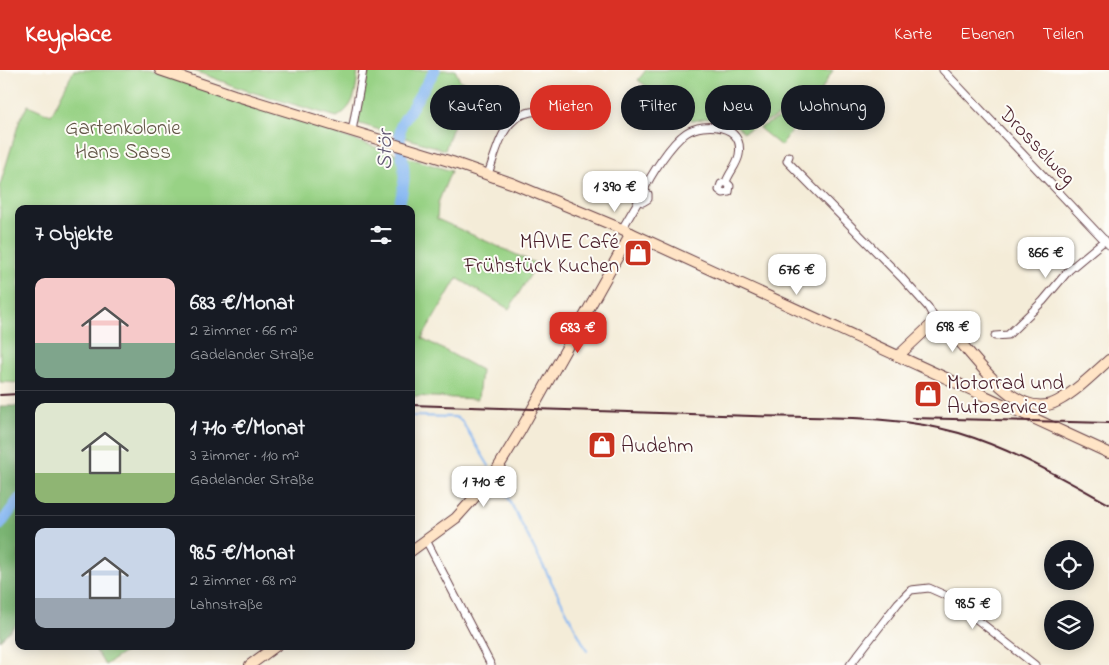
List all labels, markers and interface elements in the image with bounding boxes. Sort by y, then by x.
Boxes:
text: Keyplace [25,18,111,53]
text: Karte [894,22,932,48]
text: Ebenen [960,22,1014,48]
text: Teilen [1042,22,1084,48]
chip: Kaufen [430,85,520,130]
chip: Mieten [530,85,611,130]
chip: Filter [621,85,695,130]
chip: Neu [705,85,771,130]
chip: Wohnung [781,85,885,130]
street label: Drosselweg [989,99,1082,194]
park label: Gartenkolonie Hans Sass [65,114,181,168]
water label: Stör [370,127,402,170]
pin: 1 390 € [569,170,661,213]
text: 1 390 € [594,175,636,199]
text: 7 Objekte [35,220,113,250]
icon: filters [367,221,395,249]
place label: MAVIE Café Frühstück Kuchen [463,228,620,282]
pin: 866 € [1011,236,1081,279]
shop icon: MAVIE Café Frühstück Kuchen [623,238,653,268]
text: 866 € [1028,241,1064,265]
pin: 676 € [762,254,832,296]
text: 676 € [779,258,815,282]
text: 683 €/Monat [190,289,295,319]
icon: home [75,298,135,358]
pin: 698 € [918,310,988,353]
pin: 683 € [543,312,613,354]
text: 698 € [936,315,970,339]
text: 683 € [561,316,595,340]
text: 2 Zimmer · 66 m² [190,319,298,343]
text: Gadelander Straße [190,343,314,367]
place label: Motorrad und Autoservice [947,369,1064,423]
shop icon: Motorrad und Autoservice [913,379,943,409]
text: 1 710 €/Monat [190,414,305,444]
icon: home [75,423,135,483]
shop icon: Audehm [587,430,617,460]
place label: Audehm [621,432,693,462]
text: 3 Zimmer · 110 m² [190,444,299,468]
pin: 1 710 € [438,466,530,508]
text: Gadelander Straße [190,468,314,492]
text: 1 710 € [463,470,505,494]
text: 985 €/Monat [190,539,295,569]
map controls [1044,540,1094,650]
button: locate [1044,540,1094,590]
icon: home [75,548,135,608]
text: 2 Zimmer · 68 m² [190,569,297,593]
pin: 985 € [938,588,1008,630]
text: 985 € [955,592,991,616]
text: Lahnstraße [190,593,263,617]
button: layers [1044,600,1094,650]

